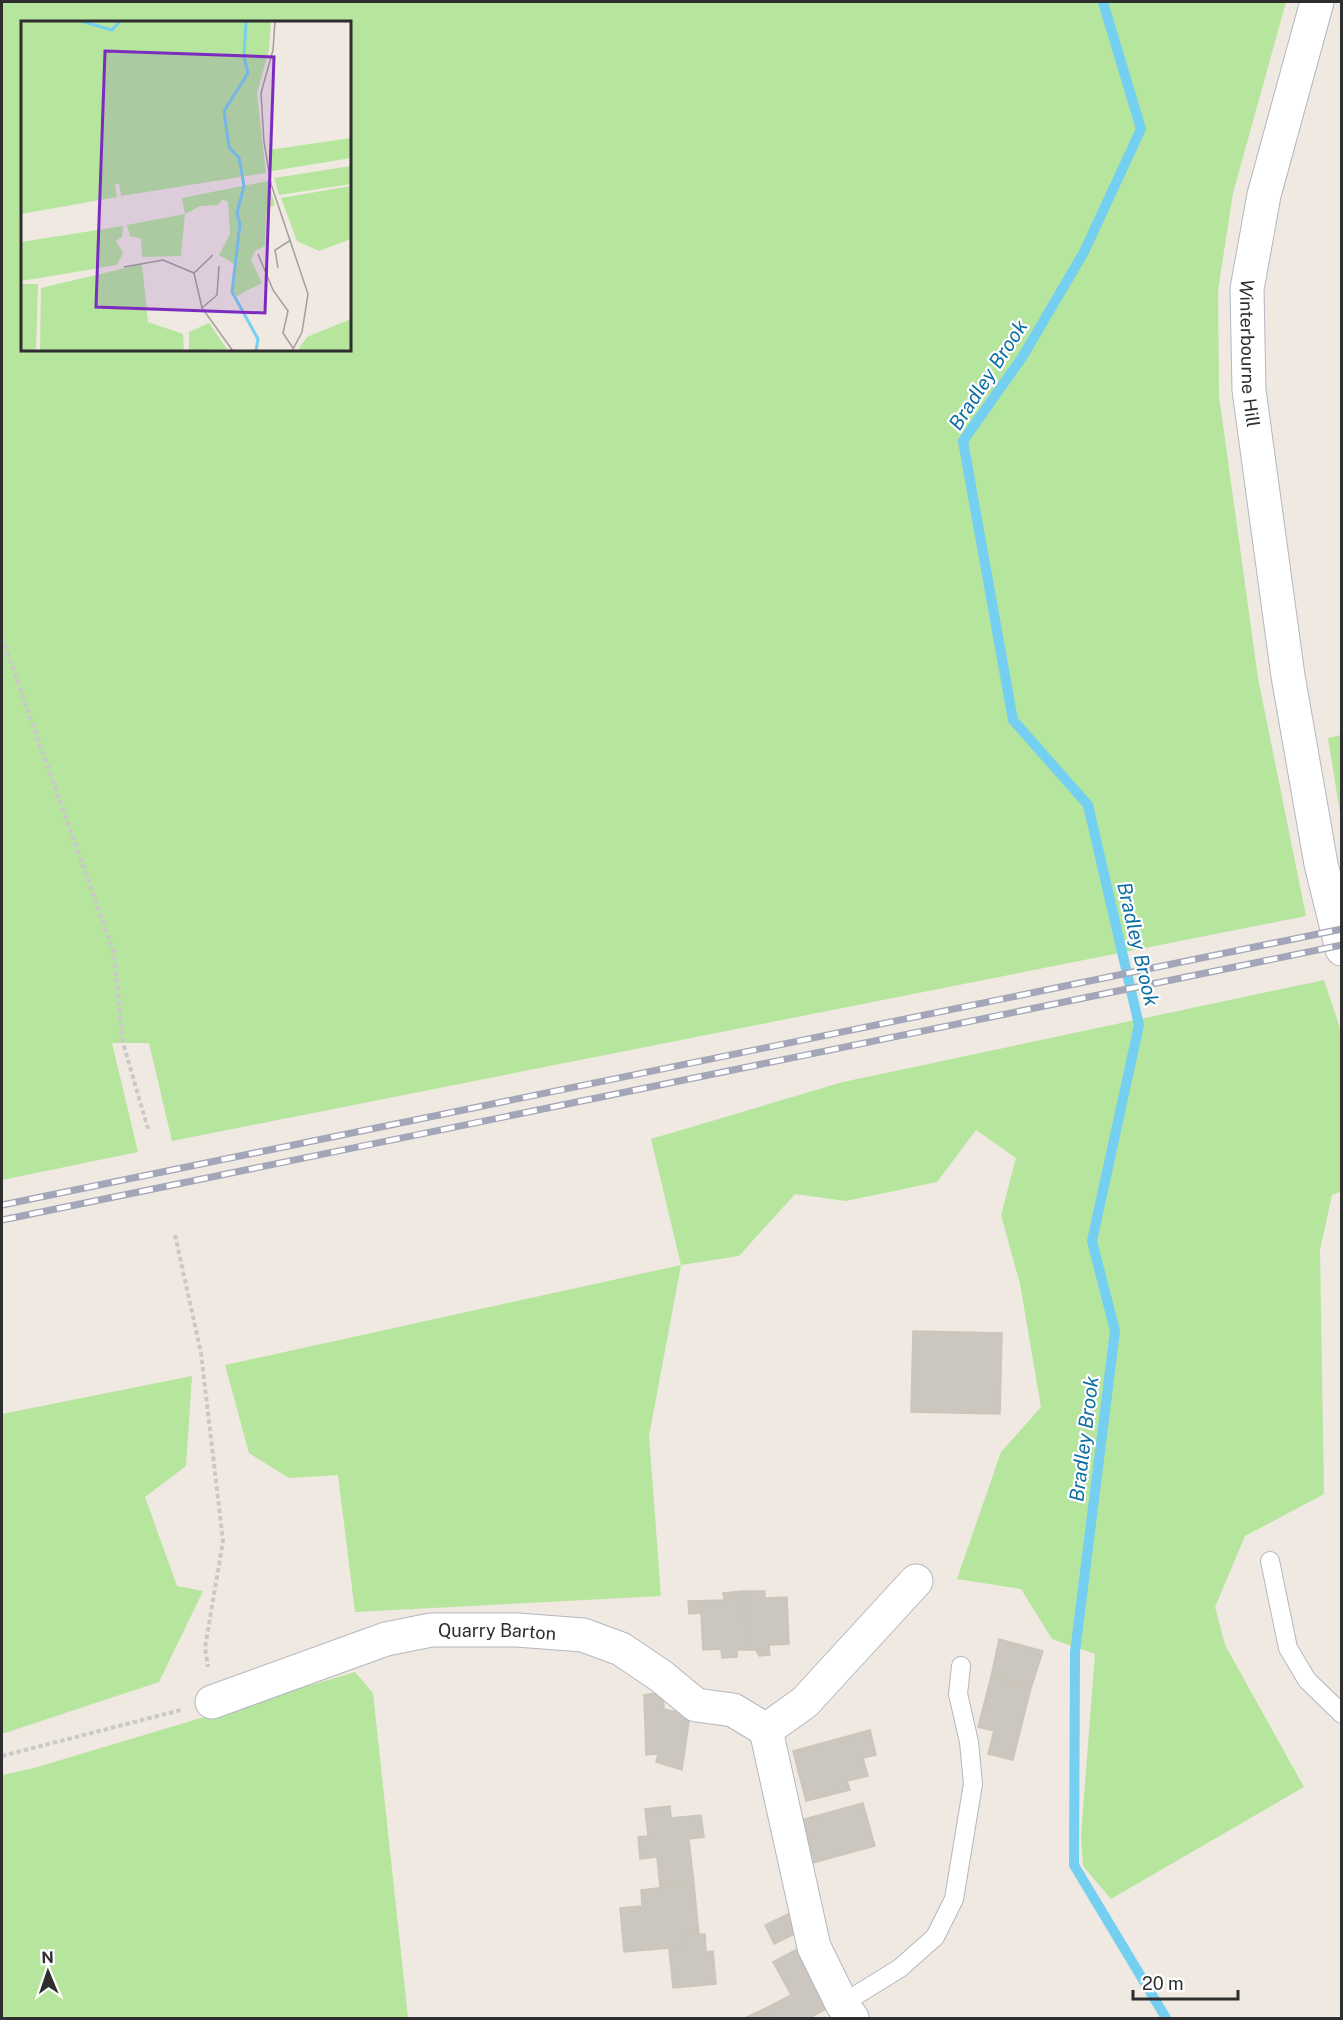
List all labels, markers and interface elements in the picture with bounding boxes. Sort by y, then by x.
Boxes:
inset map [21,21,351,351]
street label: Winterbourne Hill [1235,278,1264,428]
water label: Bradley Brook [944,315,1033,435]
water label: Bradley Brook [1112,880,1164,1008]
water label: Bradley Brook [1064,1375,1104,1503]
street label: Quarry Barton [438,1619,557,1643]
north arrow [18,1942,78,2002]
text: N [41,1948,54,1967]
scale bar [1133,1963,1238,2001]
text: 20 m [1142,1973,1184,1994]

